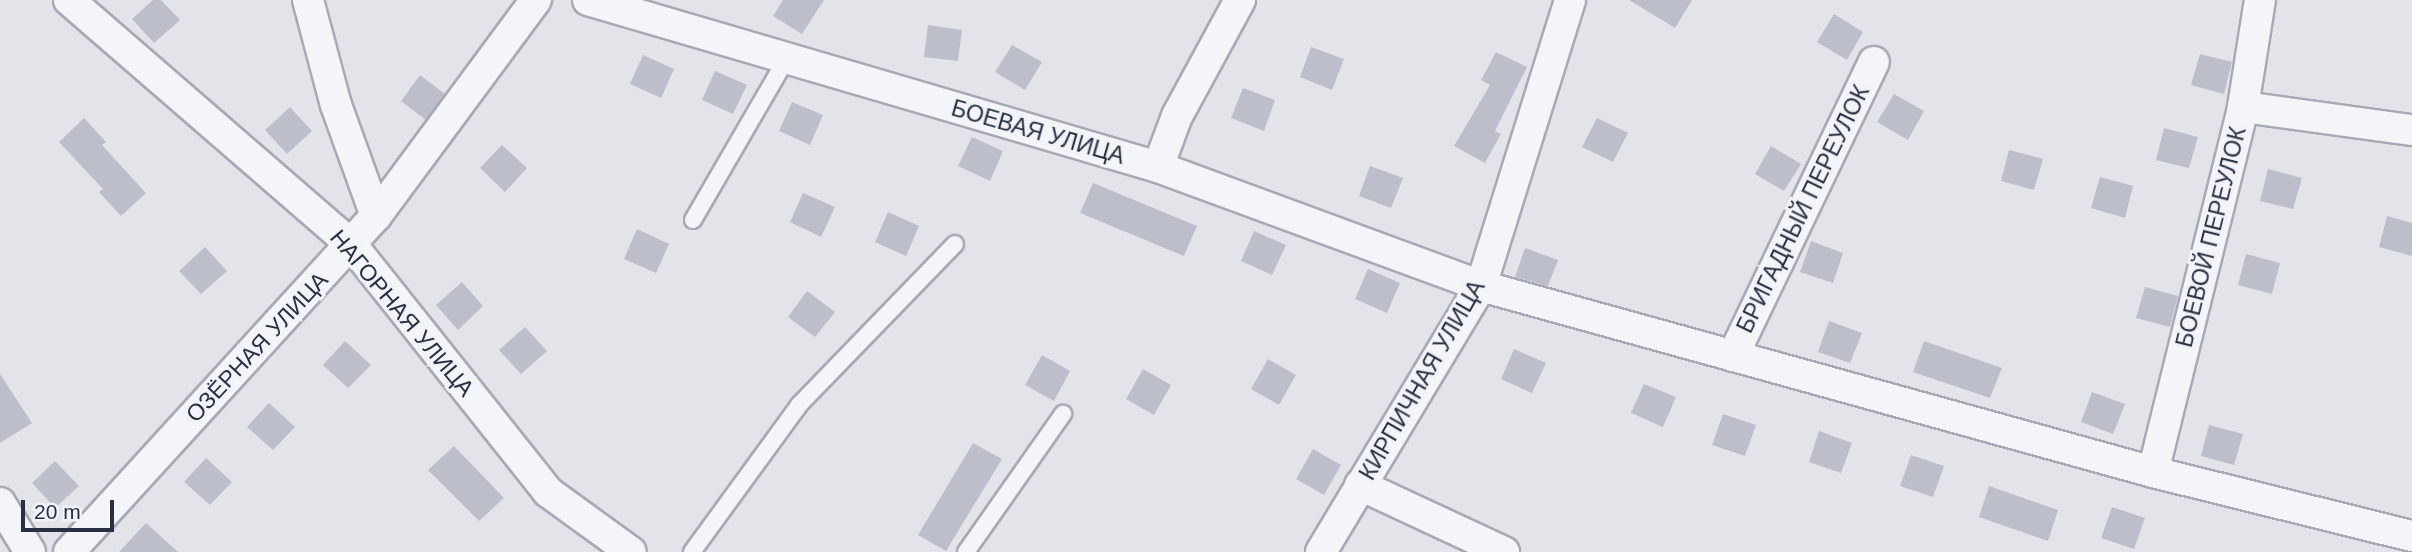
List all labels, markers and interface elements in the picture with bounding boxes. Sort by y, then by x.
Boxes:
street label: БРИГАДНЫЙ ПЕРЕУЛОК [1731,81,1875,337]
street label: БОЕВАЯ УЛИЦА [948,94,1128,170]
street label: БОЕВОЙ ПЕРЕУЛОК [2170,124,2252,350]
street label: НАГОРНАЯ УЛИЦА [324,224,480,402]
street label: ОЗЁРНАЯ УЛИЦА [180,266,334,428]
street label: КИРПИЧНАЯ УЛИЦА [1353,275,1491,485]
scale bar [24,486,117,530]
text: 20 m [34,500,81,523]

